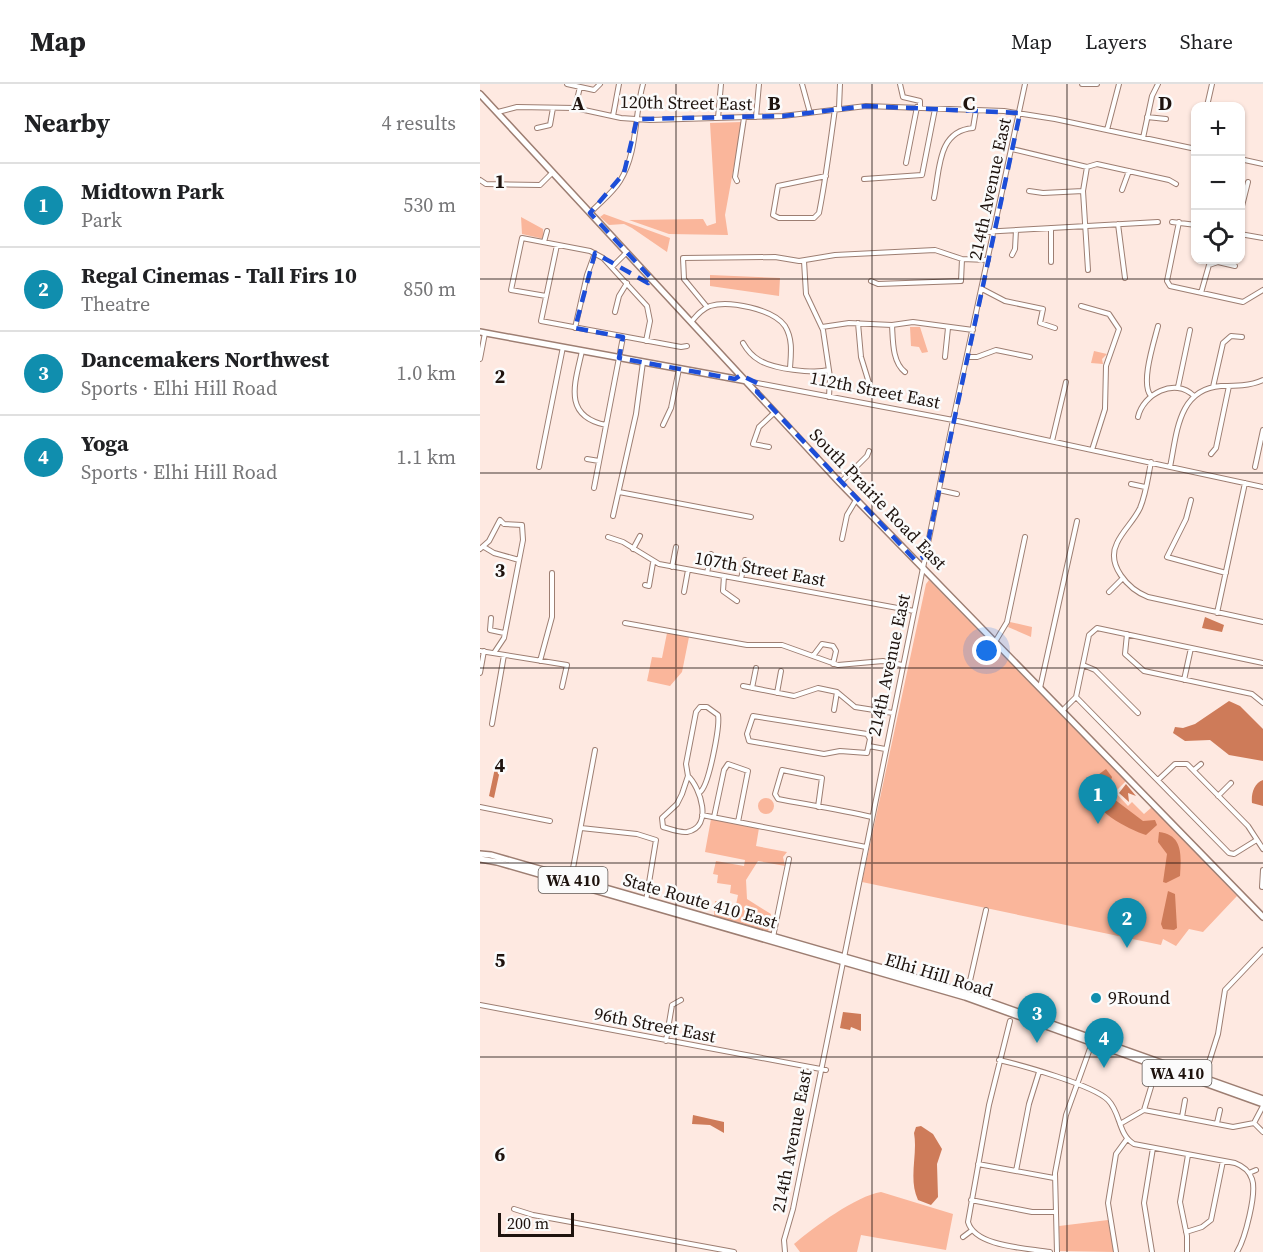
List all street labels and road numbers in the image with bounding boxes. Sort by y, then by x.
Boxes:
street label: 120th Street East [620,89,752,116]
street label: 214th Avenue East [962,115,1017,262]
street label: 112th Street East [808,365,943,414]
street label: South Prairie Road East [804,422,953,575]
street label: 107th Street East [693,545,828,592]
street label: 214th Avenue East [861,591,916,738]
road number: WA 410 [538,867,608,893]
street label: State Route 410 East [620,867,780,935]
street label: Elhi Hill Road [882,946,996,1003]
street label: 96th Street East [592,1000,718,1049]
road number: WA 410 [1142,1060,1212,1086]
street label: 214th Avenue East [765,1067,818,1214]

